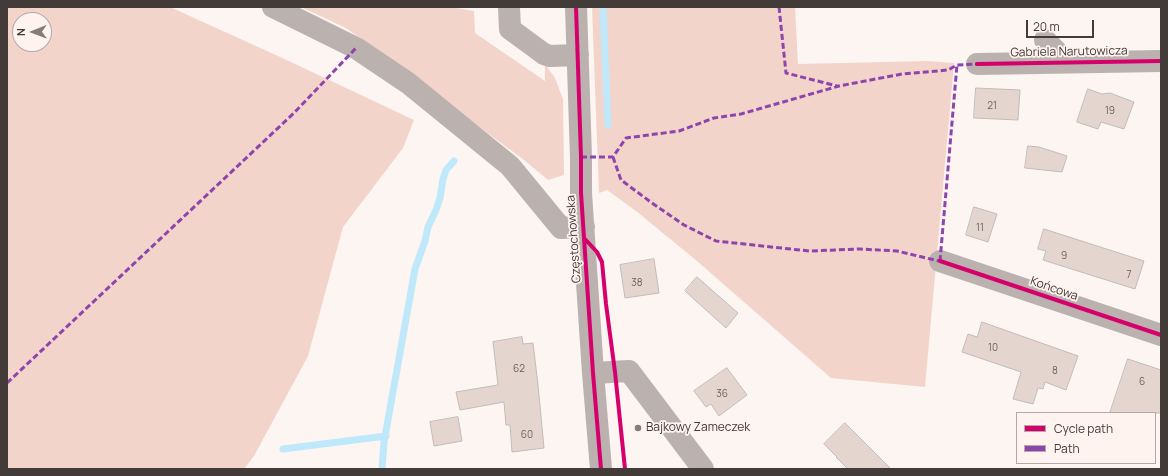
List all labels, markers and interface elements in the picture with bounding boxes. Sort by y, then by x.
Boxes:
north arrow [12,12,52,52]
scale bar [1028,12,1096,38]
text: 20 m [1033,18,1060,35]
text: N [13,28,28,36]
street label: Gabriela Narutowicza [1010,44,1128,60]
house number: 21 [987,100,997,112]
house number: 19 [1105,105,1115,117]
street label: Częstochowska [564,195,584,283]
house number: 11 [976,222,984,234]
house number: 9 [1061,250,1067,262]
house number: 7 [1126,269,1132,281]
street label: Końcowa [1028,274,1080,304]
house number: 38 [631,277,643,289]
house number: 10 [988,342,998,354]
house number: 62 [513,363,525,375]
house number: 8 [1052,365,1058,377]
house number: 6 [1139,376,1145,388]
house number: 36 [716,388,728,400]
legend [1016,412,1156,464]
text: Cycle path [1054,420,1113,437]
place label: Bajkowy Zameczek [646,421,750,435]
marker: Bajkowy Zameczek [633,423,643,433]
house number: 60 [521,429,533,441]
text: Path [1054,440,1080,457]

